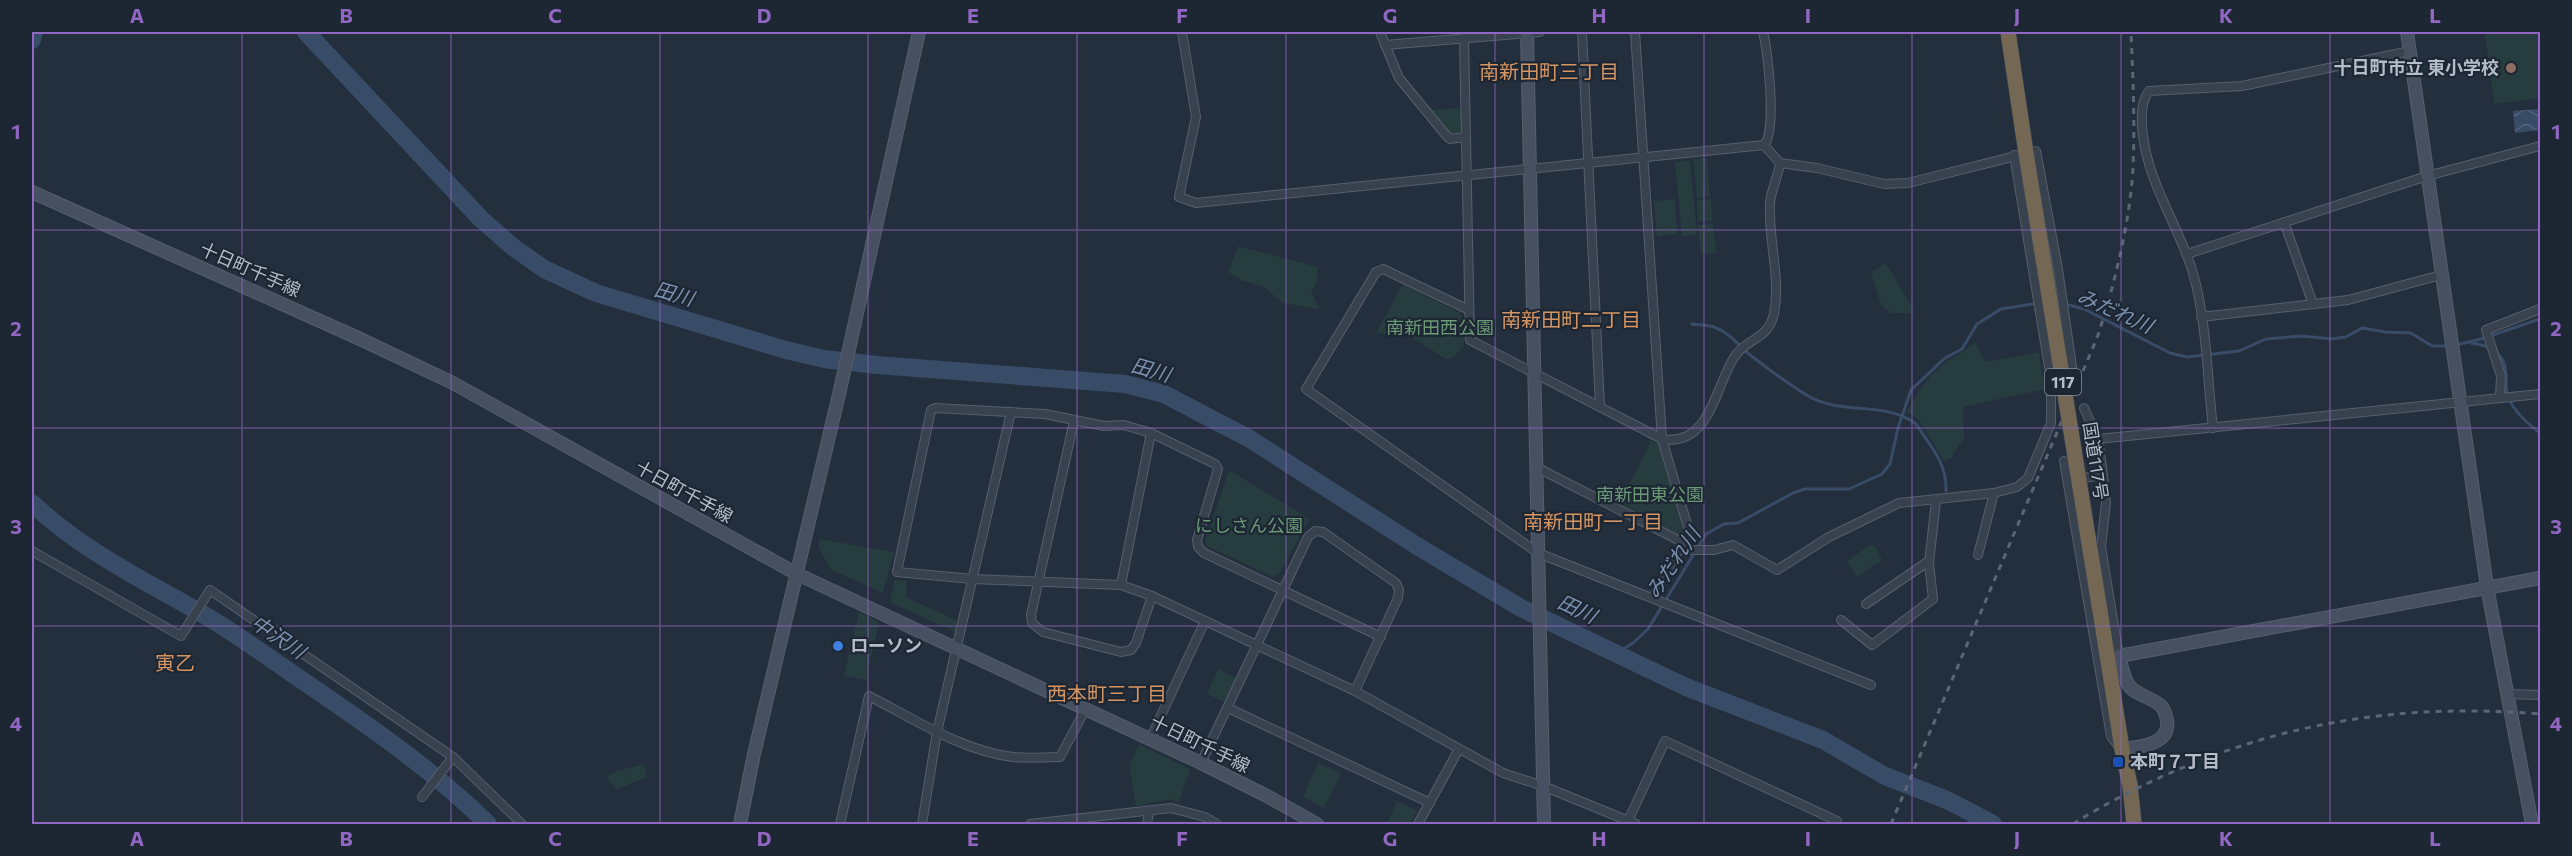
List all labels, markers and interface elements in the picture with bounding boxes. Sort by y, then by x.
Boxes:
text: A [130,3,144,27]
text: B [339,3,353,27]
text: C [548,3,562,27]
text: D [757,3,771,27]
text: E [967,3,979,27]
text: F [1176,3,1188,27]
text: G [1383,3,1397,27]
text: H [1592,3,1607,27]
text: I [1805,3,1811,27]
text: J [2014,3,2020,27]
text: K [2219,3,2233,27]
text: L [2429,3,2441,27]
place label: 十日町市立 東小学校 [2334,56,2499,78]
district label: 南新田町三丁目 [1479,59,1619,83]
marker: 十日町市立 東小学校 [2504,61,2518,75]
text: 1 [11,119,21,143]
text: 1 [2551,119,2561,143]
street label: 十日町千手線 [197,237,304,301]
water label: 田川 [652,276,699,311]
water label: みだれ川 [2074,283,2159,338]
district label: 南新田町二丁目 [1501,307,1641,331]
text: 2 [10,316,22,340]
park label: 南新田西公園 [1386,316,1494,338]
text: 2 [2550,316,2562,340]
water label: 田川 [1129,352,1176,387]
road number: 117 [2045,369,2081,395]
street label: 国道117号 [2079,420,2113,502]
street label: 十日町千手線 [632,455,737,527]
park label: 南新田東公園 [1596,483,1704,505]
district label: 南新田町一丁目 [1523,509,1663,533]
text: 3 [10,514,22,538]
park label: にしさん公園 [1195,514,1303,536]
text: 3 [2550,514,2562,538]
water label: みだれ川 [1640,521,1706,602]
water label: 田川 [1554,589,1602,628]
water label: 中沢川 [247,609,312,664]
place label: ローソン [850,634,922,656]
marker: ローソン [831,639,845,653]
district label: 寅乙 [155,650,195,674]
district label: 西本町三丁目 [1047,681,1167,705]
street label: 十日町千手線 [1147,710,1254,777]
text: 4 [10,711,22,735]
text: 4 [2550,711,2562,735]
place label: 本町７丁目 [2130,750,2220,772]
marker: 本町７丁目 [2111,755,2125,769]
text: A [130,826,144,850]
text: B [339,826,353,850]
text: C [548,826,562,850]
text: D [757,826,771,850]
text: E [967,826,979,850]
text: F [1176,826,1188,850]
text: G [1383,826,1397,850]
text: H [1592,826,1607,850]
text: I [1805,826,1811,850]
text: J [2014,826,2020,850]
text: K [2219,826,2233,850]
text: L [2429,826,2441,850]

